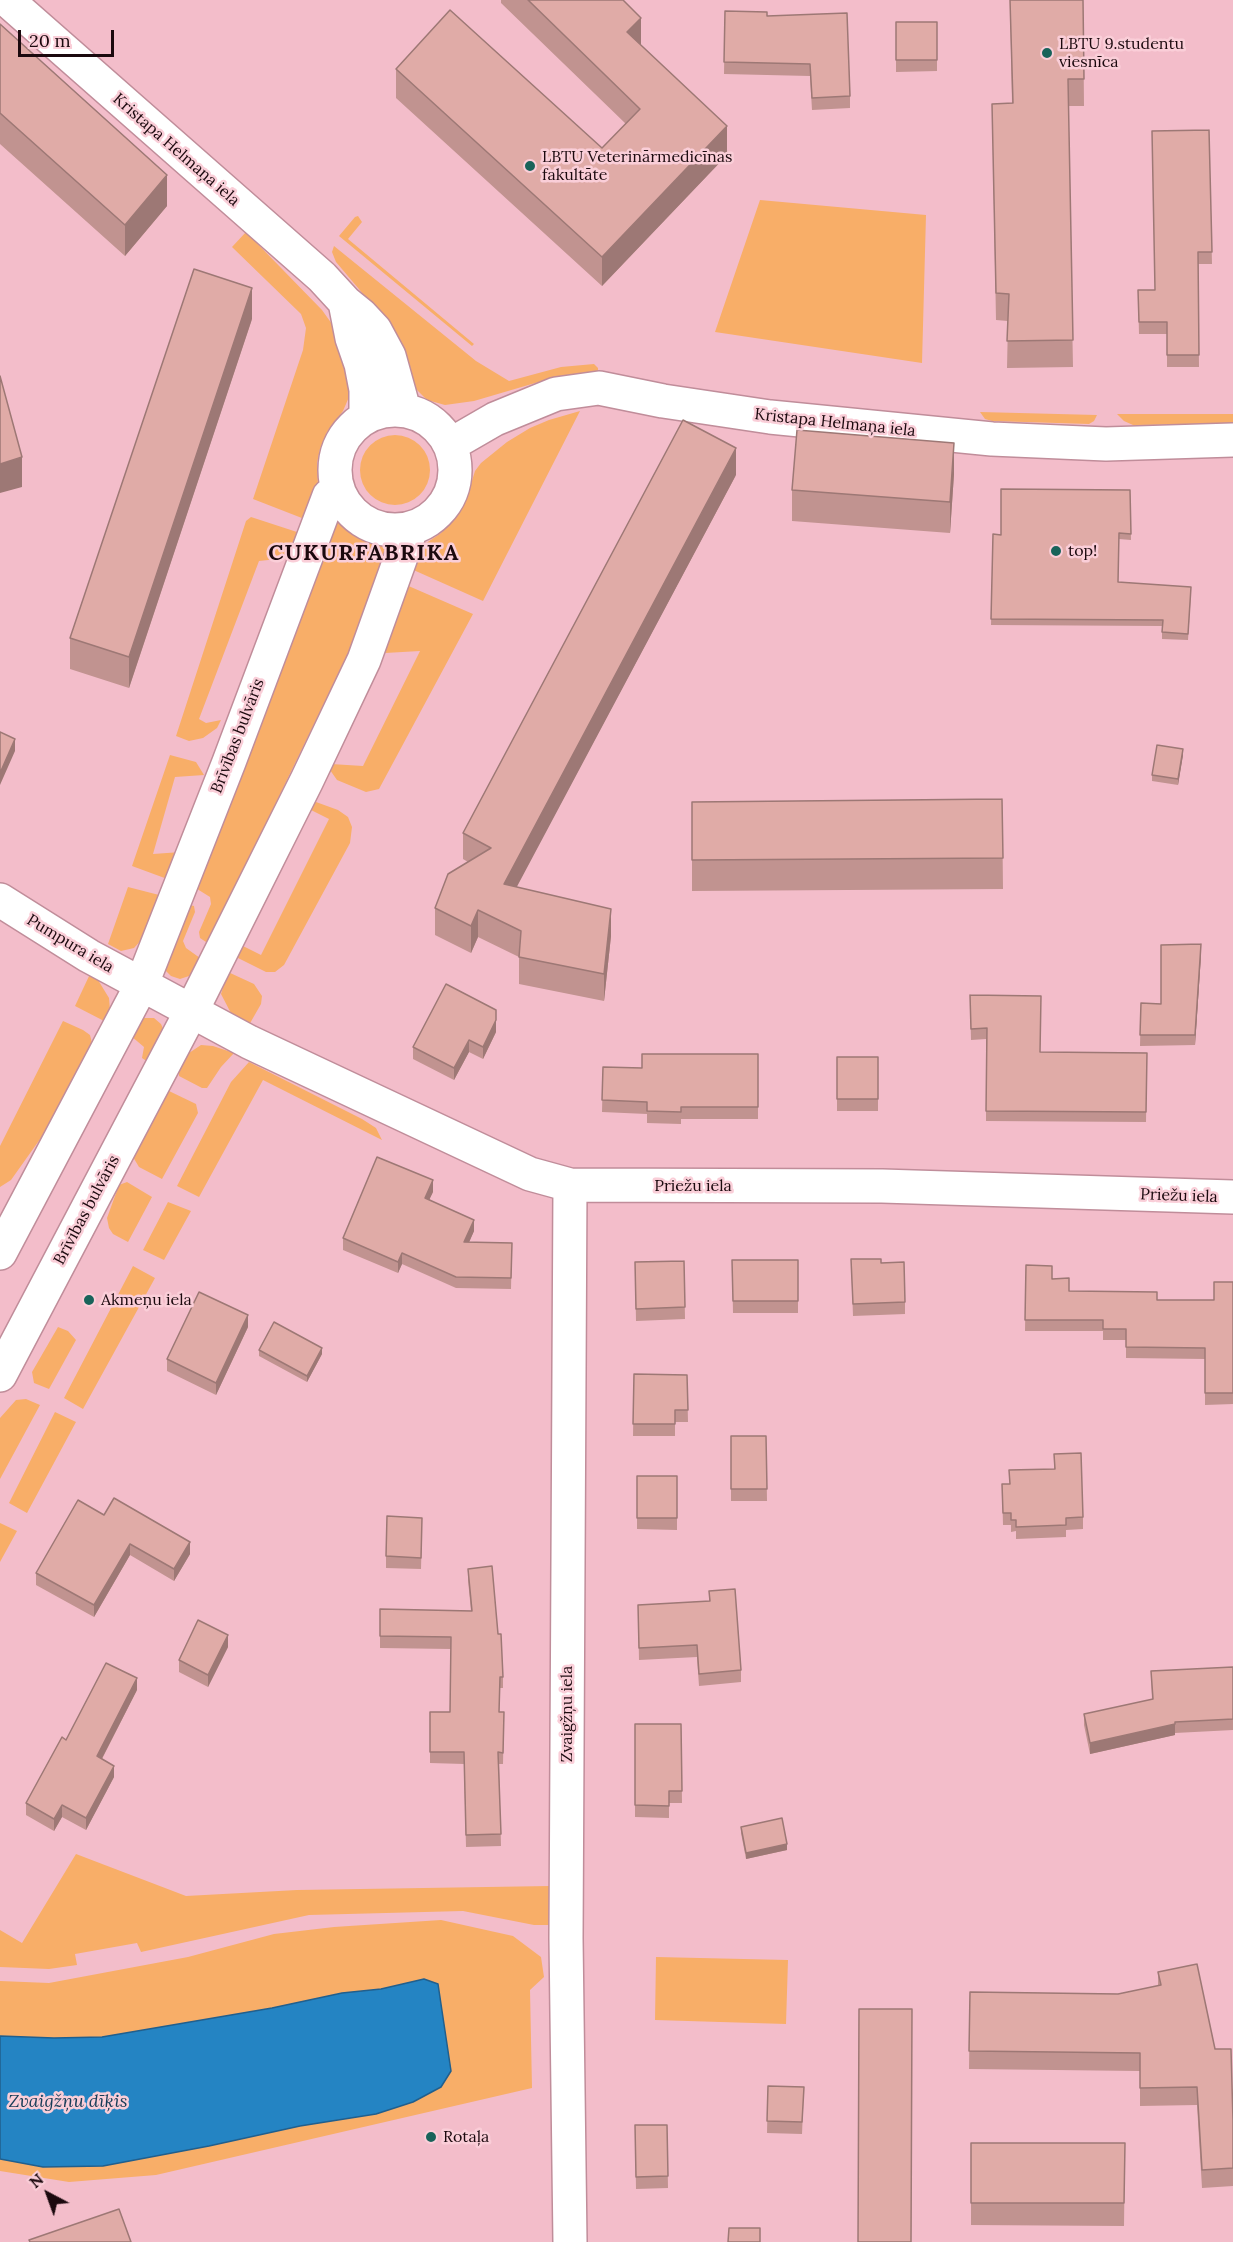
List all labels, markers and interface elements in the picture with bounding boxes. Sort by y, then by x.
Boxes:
scale bar [21,18,117,56]
text: 20 m [29,29,71,52]
place label: LBTU 9.studentu viesnīca [1059,34,1184,72]
marker: LBTU 9.studentu viesnīca [1040,46,1054,60]
street label: Kristapa Helmaņa iela [109,90,243,210]
place label: LBTU Veterinārmedicīnas fakultāte [542,147,732,185]
marker: LBTU Veterinārmedicīnas fakultāte [523,159,537,173]
street label: Kristapa Helmaņa iela [753,405,917,441]
district label: CUKURFABRIKA [268,541,460,567]
place label: top! [1068,541,1097,561]
marker: top! [1049,544,1063,558]
street label: Brīvības bulvāris [207,676,269,796]
street label: Pumpura iela [23,911,117,977]
street label: Brīvības bulvāris [50,1152,124,1268]
street label: Priežu iela [654,1176,732,1196]
street label: Priežu iela [1140,1185,1218,1207]
place label: Akmeņu iela [101,1290,192,1310]
marker: Akmeņu iela [82,1293,96,1307]
street label: Zvaigžņu iela [557,1666,577,1762]
water label: Zvaigžņu dīķis [9,2091,127,2113]
place label: Rotaļa [443,2127,489,2147]
marker: Rotaļa [424,2130,438,2144]
north arrow [18,2164,78,2224]
text: N [25,2169,47,2192]

